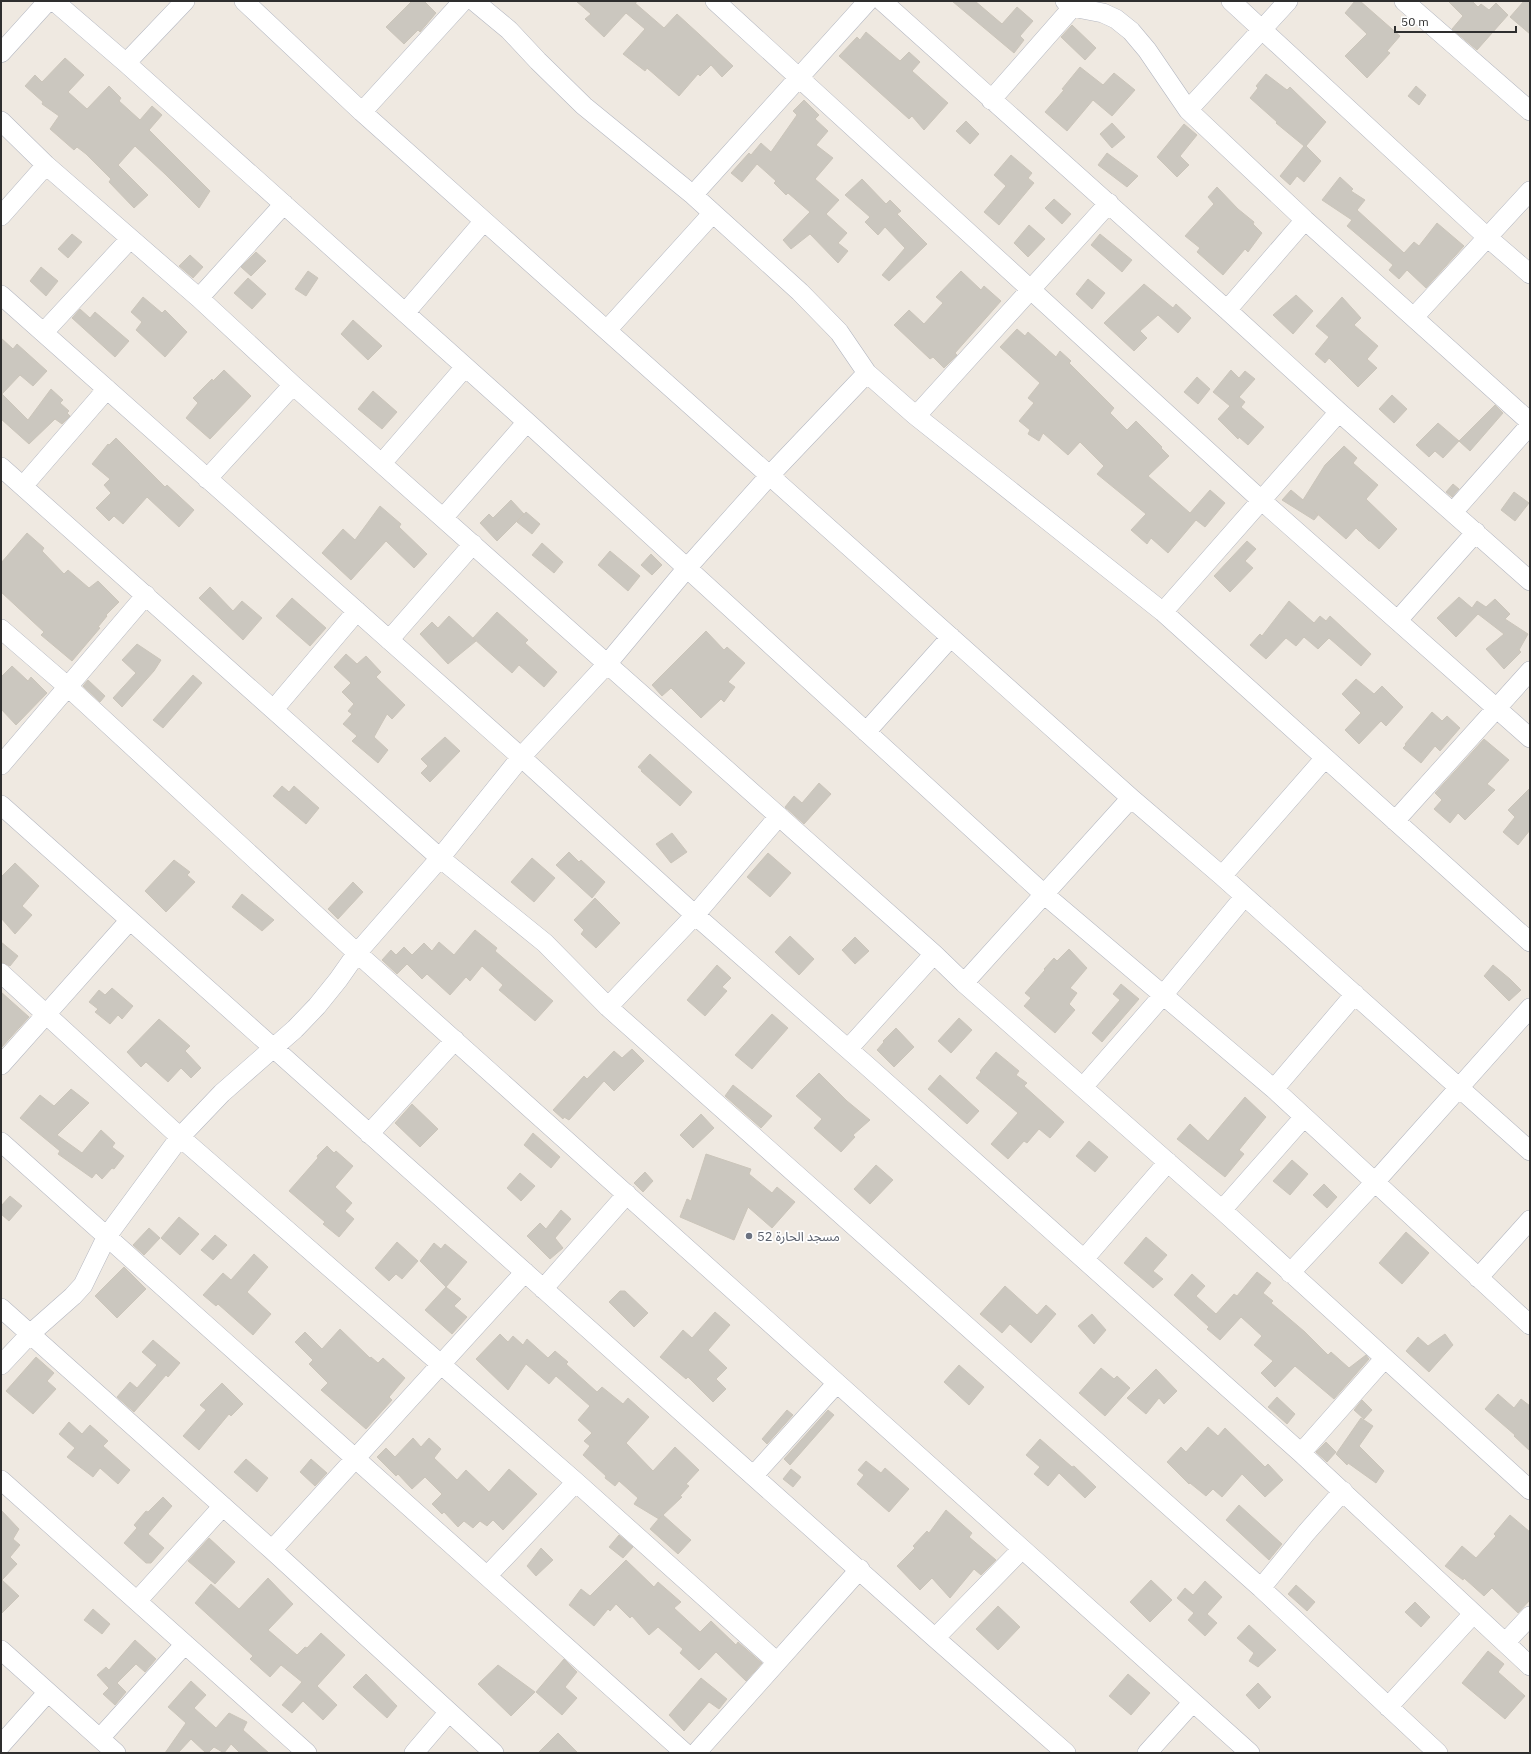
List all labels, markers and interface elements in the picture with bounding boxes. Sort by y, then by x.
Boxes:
scale bar [1395,8,1516,34]
text: 50 m [1401,14,1429,29]
place label: مسجد الحارة 52 [757,1228,840,1245]
marker: مسجد الحارة 52 [744,1231,754,1241]

